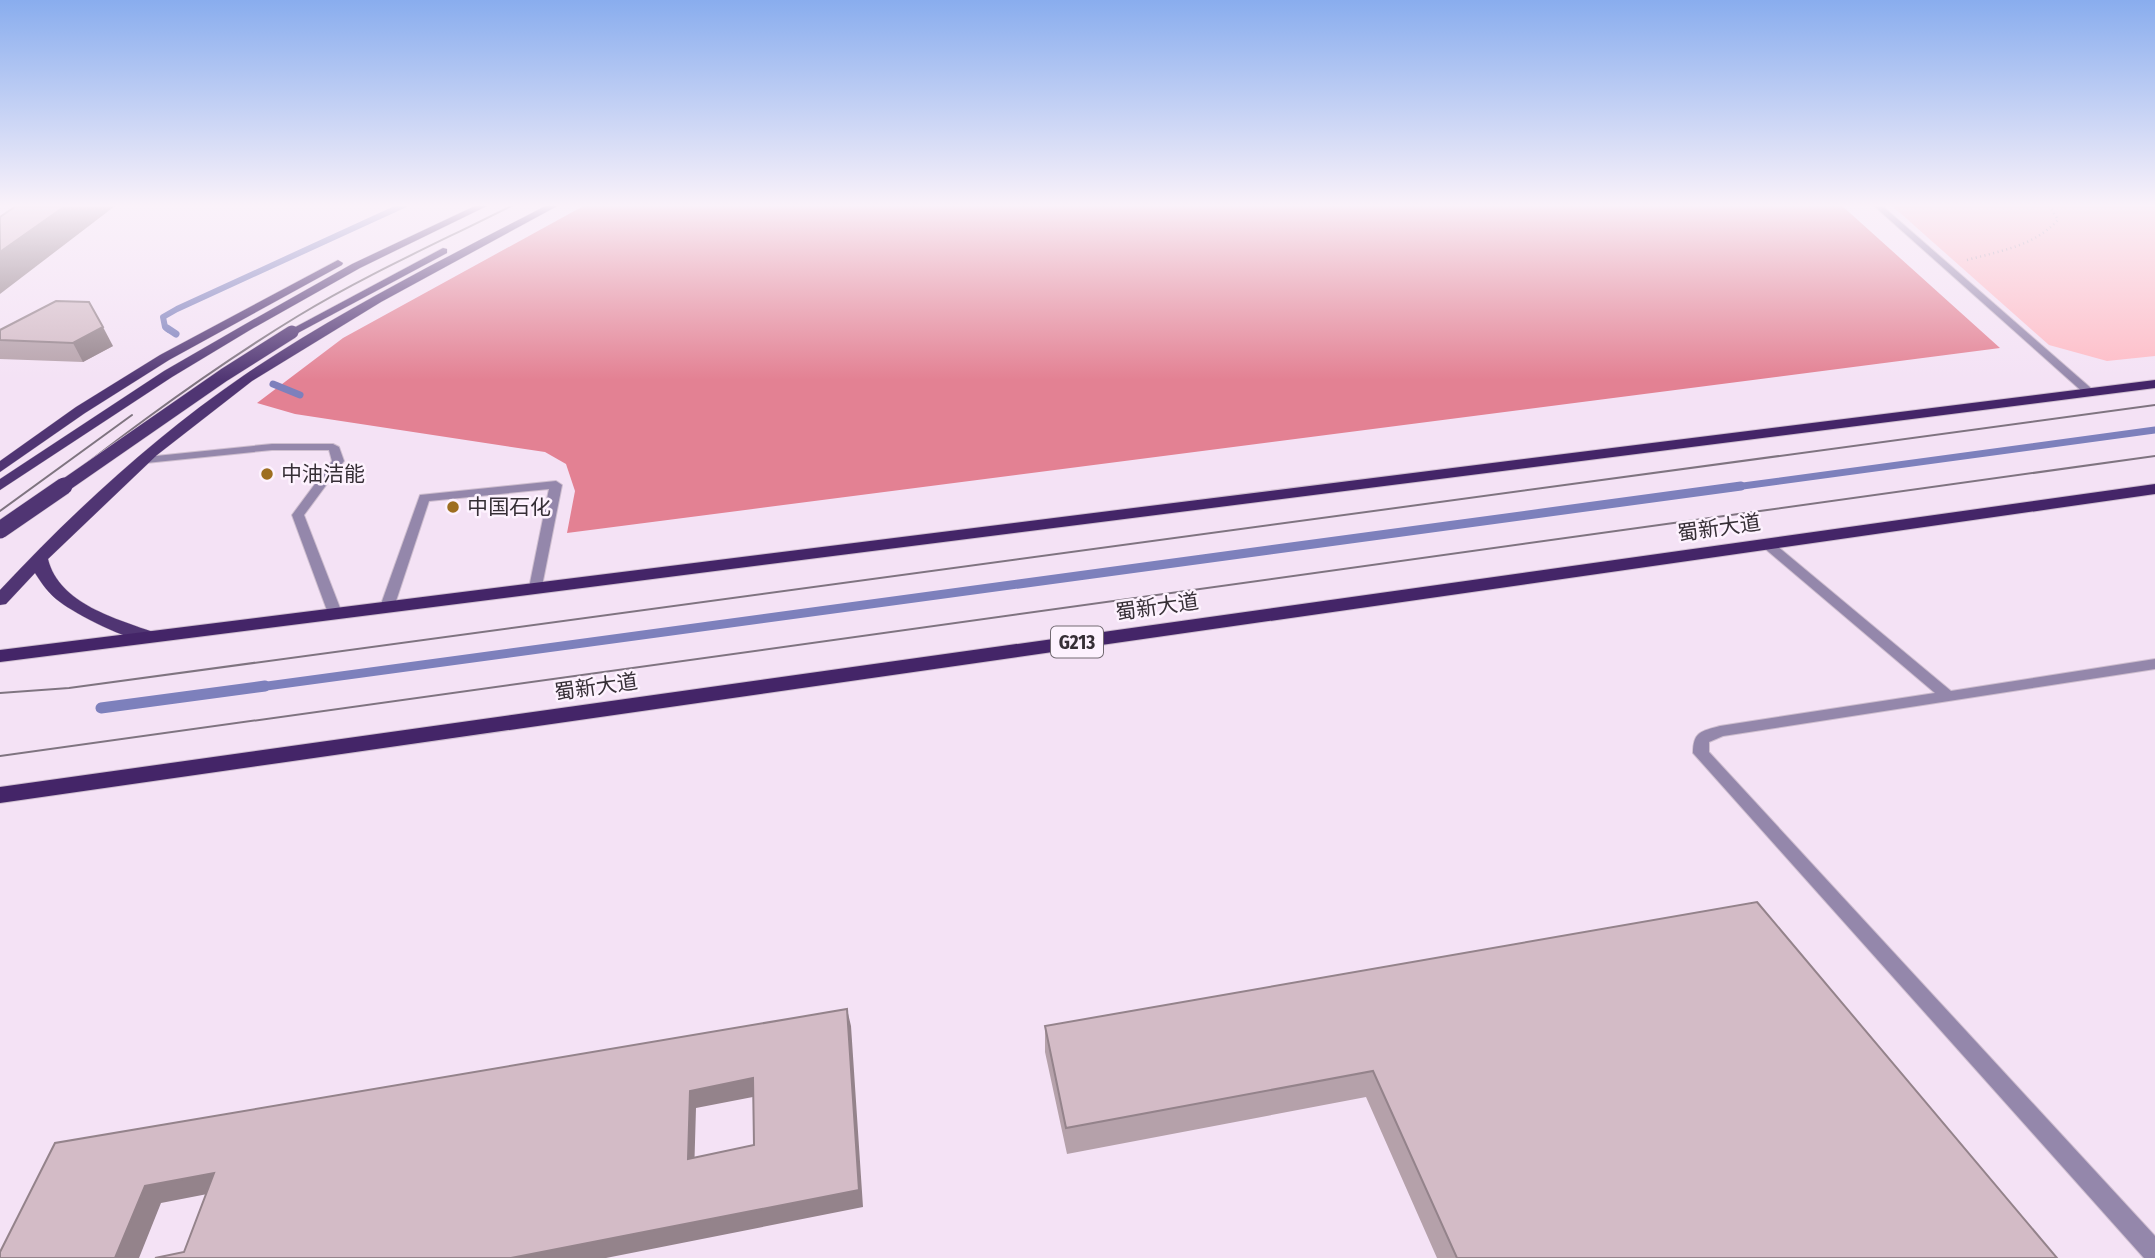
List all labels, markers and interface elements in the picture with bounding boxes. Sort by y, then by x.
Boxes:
place label: 中油洁能 [281,461,365,487]
marker: 中油洁能 [259,466,275,482]
place label: 中国石化 [467,494,551,520]
marker: 中国石化 [445,499,461,515]
street label: 蜀新大道 [1676,509,1762,547]
street label: 蜀新大道 [1114,588,1200,626]
road number: G213 [1051,626,1103,657]
street label: 蜀新大道 [553,668,639,706]

